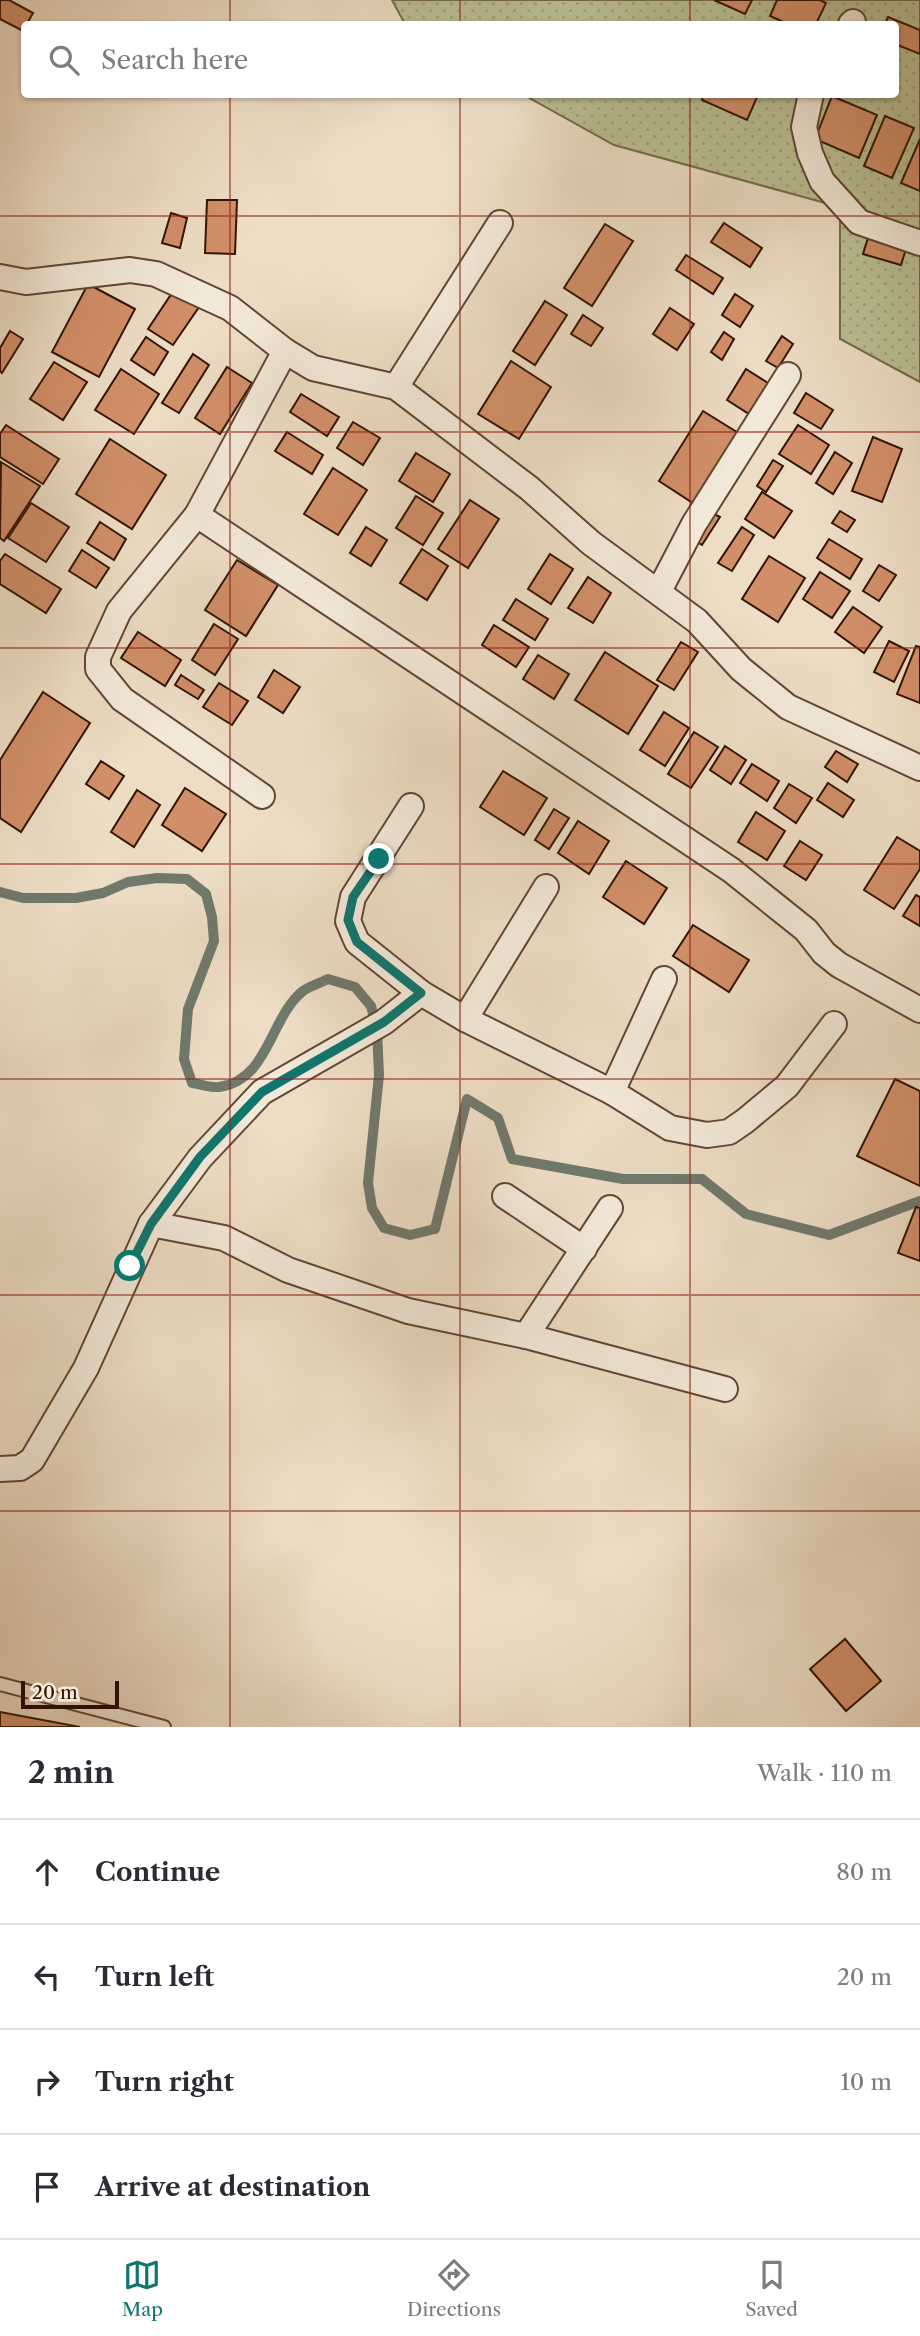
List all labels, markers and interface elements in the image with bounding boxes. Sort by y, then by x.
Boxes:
search box [21,21,899,98]
icon: search [45,41,83,79]
text: Search here [101,44,248,76]
route end [363,843,394,874]
route start [114,1250,145,1281]
scale bar [21,1678,119,1710]
text: 20 m [32,1681,78,1704]
text: 2 min [28,1754,114,1791]
text: Walk · 110 m [757,1759,892,1787]
icon: ahead [28,1853,66,1891]
text: Continue [95,1856,220,1888]
text: 80 m [836,1858,892,1886]
icon: left [28,1958,66,1996]
text: Turn left [95,1961,214,1993]
text: 20 m [837,1963,892,1991]
icon: right [28,2063,66,2101]
text: Turn right [95,2066,234,2098]
text: 10 m [840,2068,892,2096]
icon: arrive [28,2168,66,2206]
text: Arrive at destination [95,2171,370,2203]
tab: Map [122,2256,163,2321]
tab: Directions [407,2256,501,2321]
tab: Saved [745,2256,798,2321]

